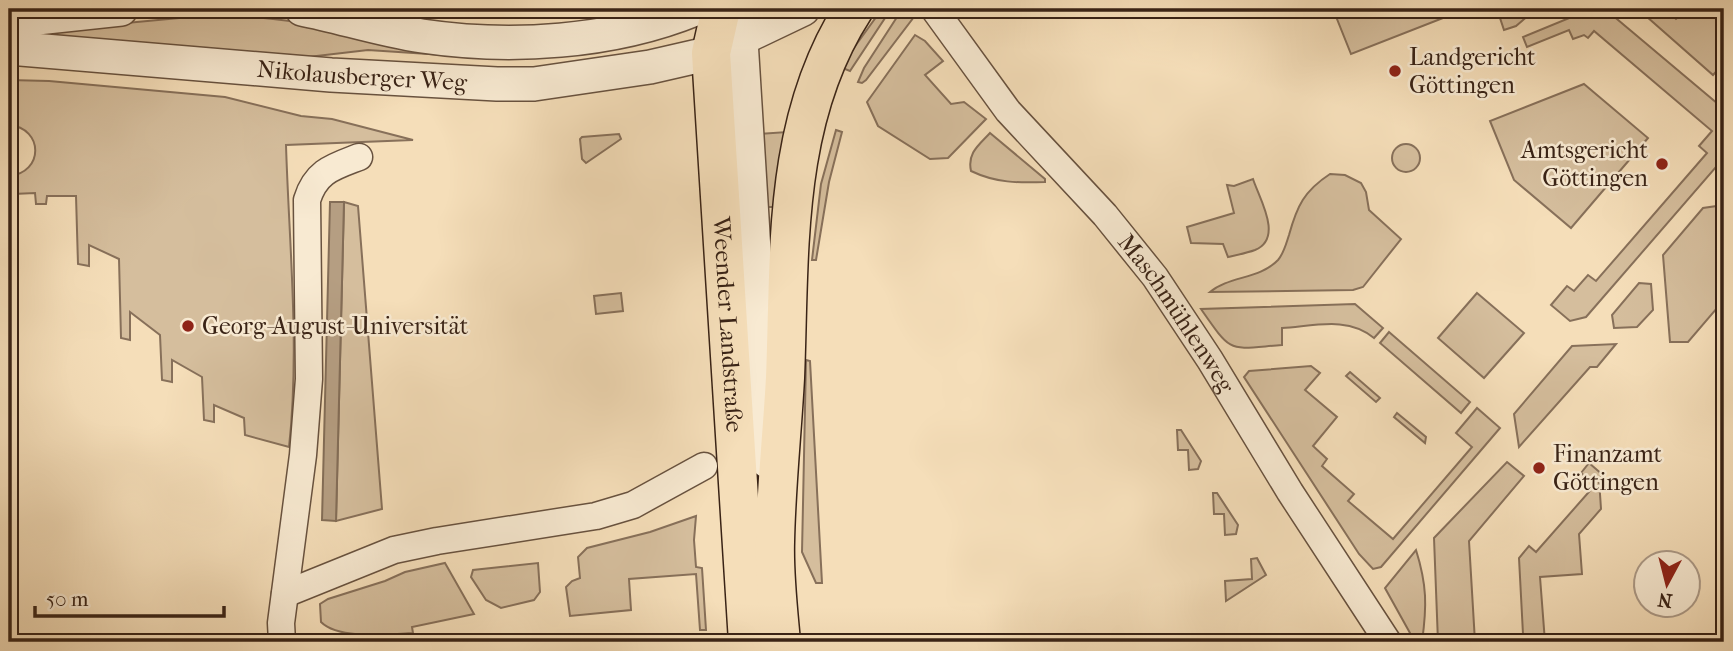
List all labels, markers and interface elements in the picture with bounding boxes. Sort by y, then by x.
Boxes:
place label: Landgericht Göttingen [1409,43,1536,99]
street label: Nikolausberger Weg [256,55,469,96]
marker: Landgericht Göttingen [1387,63,1403,79]
place label: Amtsgericht Göttingen [1520,136,1648,192]
marker: Amtsgericht Göttingen [1654,156,1670,172]
street label: Weender Landstraße [707,215,749,433]
street label: Maschmühlenweg [1112,228,1241,399]
place label: Georg-August-Universität [202,312,469,340]
marker: Georg-August-Universität [180,318,196,334]
place label: Finanzamt Göttingen [1553,440,1662,496]
marker: Finanzamt Göttingen [1531,460,1547,476]
north arrow [1632,550,1702,620]
scale bar [35,574,224,618]
text: 50 m [46,587,89,611]
text: N [1656,588,1674,612]

